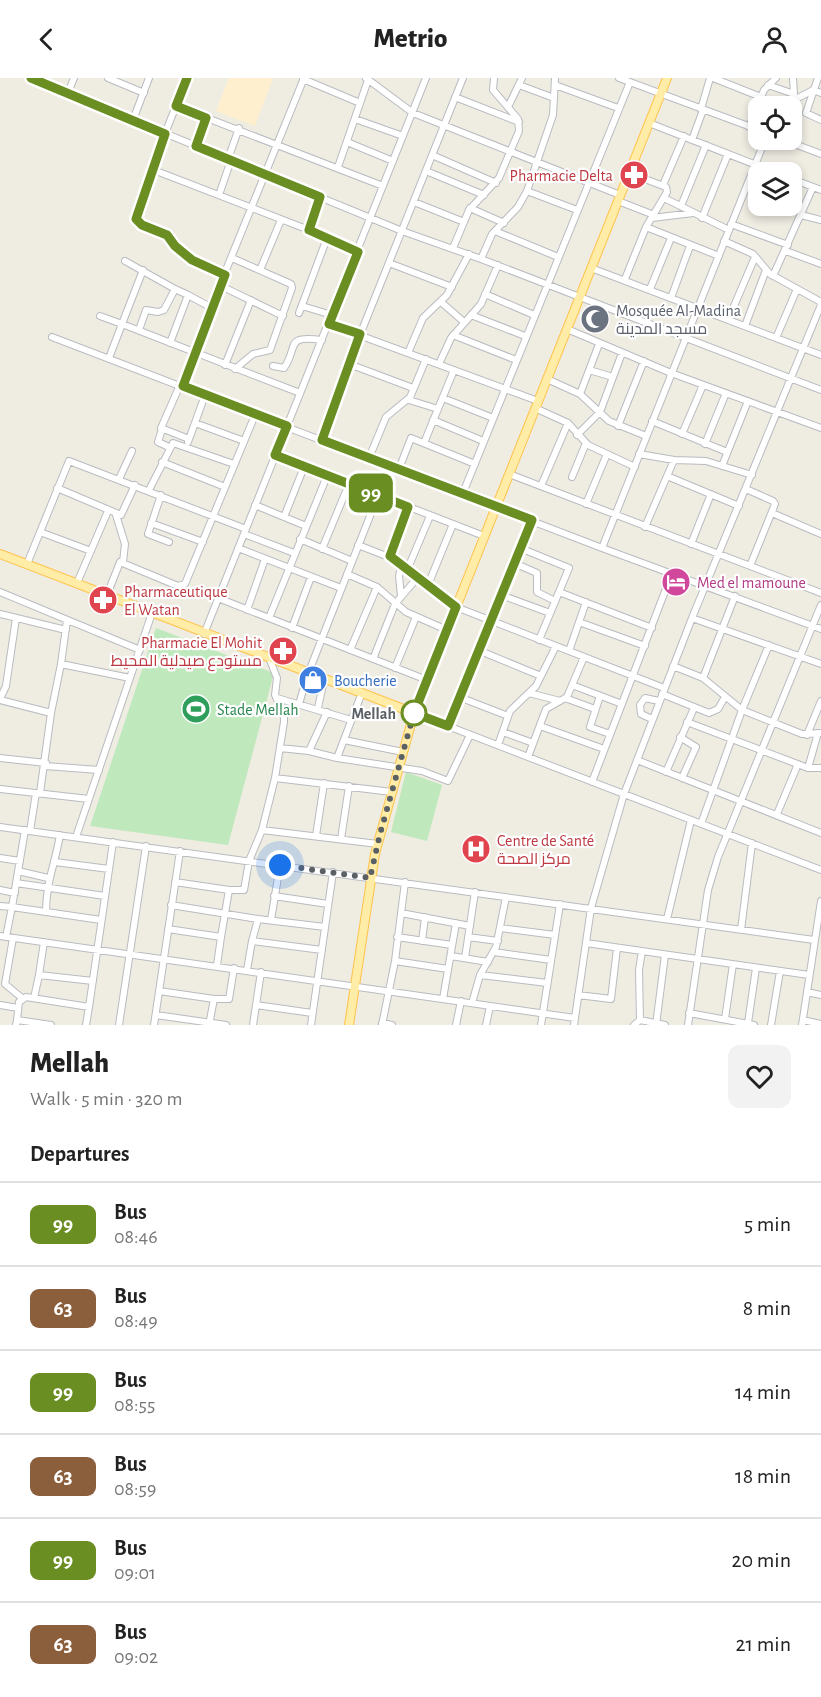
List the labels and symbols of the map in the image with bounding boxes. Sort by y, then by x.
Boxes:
pharmacy icon: Pharmacie Delta [618,159,650,191]
place label: Pharmacie Delta [510,168,613,184]
mosque icon: Mosquée Al-Madina مسجد المدينة [579,303,611,335]
place label: Mosquée Al-Madina مسجد المدينة [616,303,741,338]
line badge: 99 [344,474,398,512]
hotel icon: Med el mamoune [660,566,692,598]
place label: Med el mamoune [697,575,806,591]
pharmacy icon: Pharmaceutique El Watan [87,584,119,616]
place label: Pharmaceutique El Watan [124,584,228,618]
place label: Pharmacie El Mohit مستودع صيدلية المحيط [111,635,262,672]
pharmacy icon: Pharmacie El Mohit مستودع صيدلية المحيط [267,635,299,667]
shop icon: Boucherie [297,664,329,696]
place label: Boucherie [334,673,397,689]
sports icon: Stade Mellah [180,693,212,725]
marker: Mellah [401,700,427,726]
place label: Stade Mellah [217,702,299,718]
place label: Mellah [351,706,396,722]
hospital icon: Centre de Santé مركز الصحة [460,833,492,865]
place label: Centre de Santé مركز الصحة [497,833,594,868]
your location [265,850,295,880]

